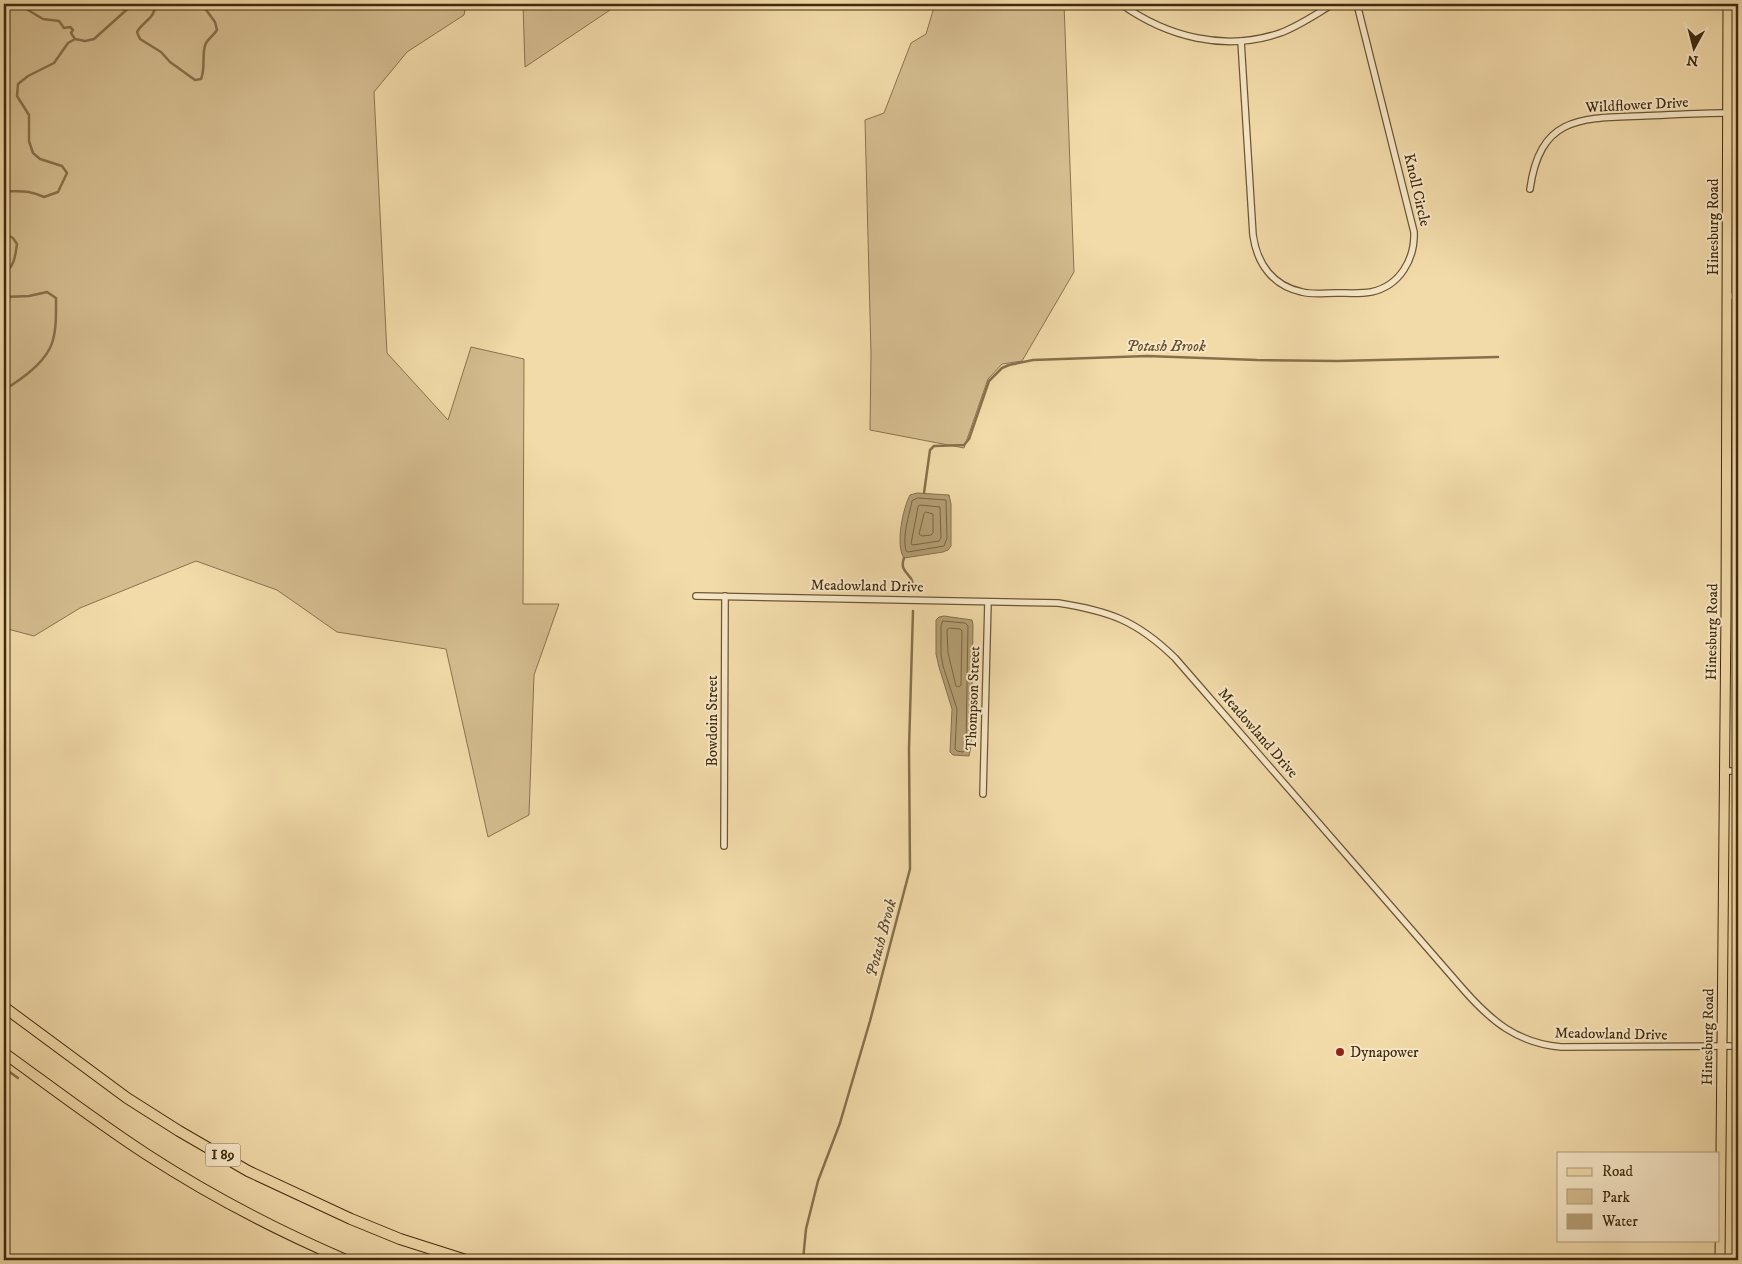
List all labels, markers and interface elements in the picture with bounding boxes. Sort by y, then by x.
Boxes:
north arrow [1670,22,1720,72]
text: N [1685,50,1699,70]
street label: Wildflower Drive [1584,93,1689,117]
street label: Knoll Circle [1399,152,1435,228]
street label: Hinesburg Road [1704,178,1723,275]
water label: Potash Brook [1126,336,1206,356]
street label: Meadowland Drive [810,576,924,596]
street label: Hinesburg Road [1702,583,1722,681]
street label: Thompson Street [962,645,984,750]
street label: Bowdoin Street [703,675,722,767]
street label: Meadowland Drive [1214,684,1302,782]
water label: Potash Brook [861,897,901,979]
street label: Hinesburg Road [1698,988,1718,1086]
street label: Meadowland Drive [1554,1024,1668,1044]
place label: Dynapower [1350,1043,1419,1062]
marker: Dynapower [1334,1046,1346,1058]
road number: I 89 [206,1144,240,1166]
legend [1557,1152,1720,1242]
text: Road [1602,1162,1634,1181]
text: Park [1602,1188,1631,1207]
text: Water [1601,1212,1638,1231]

